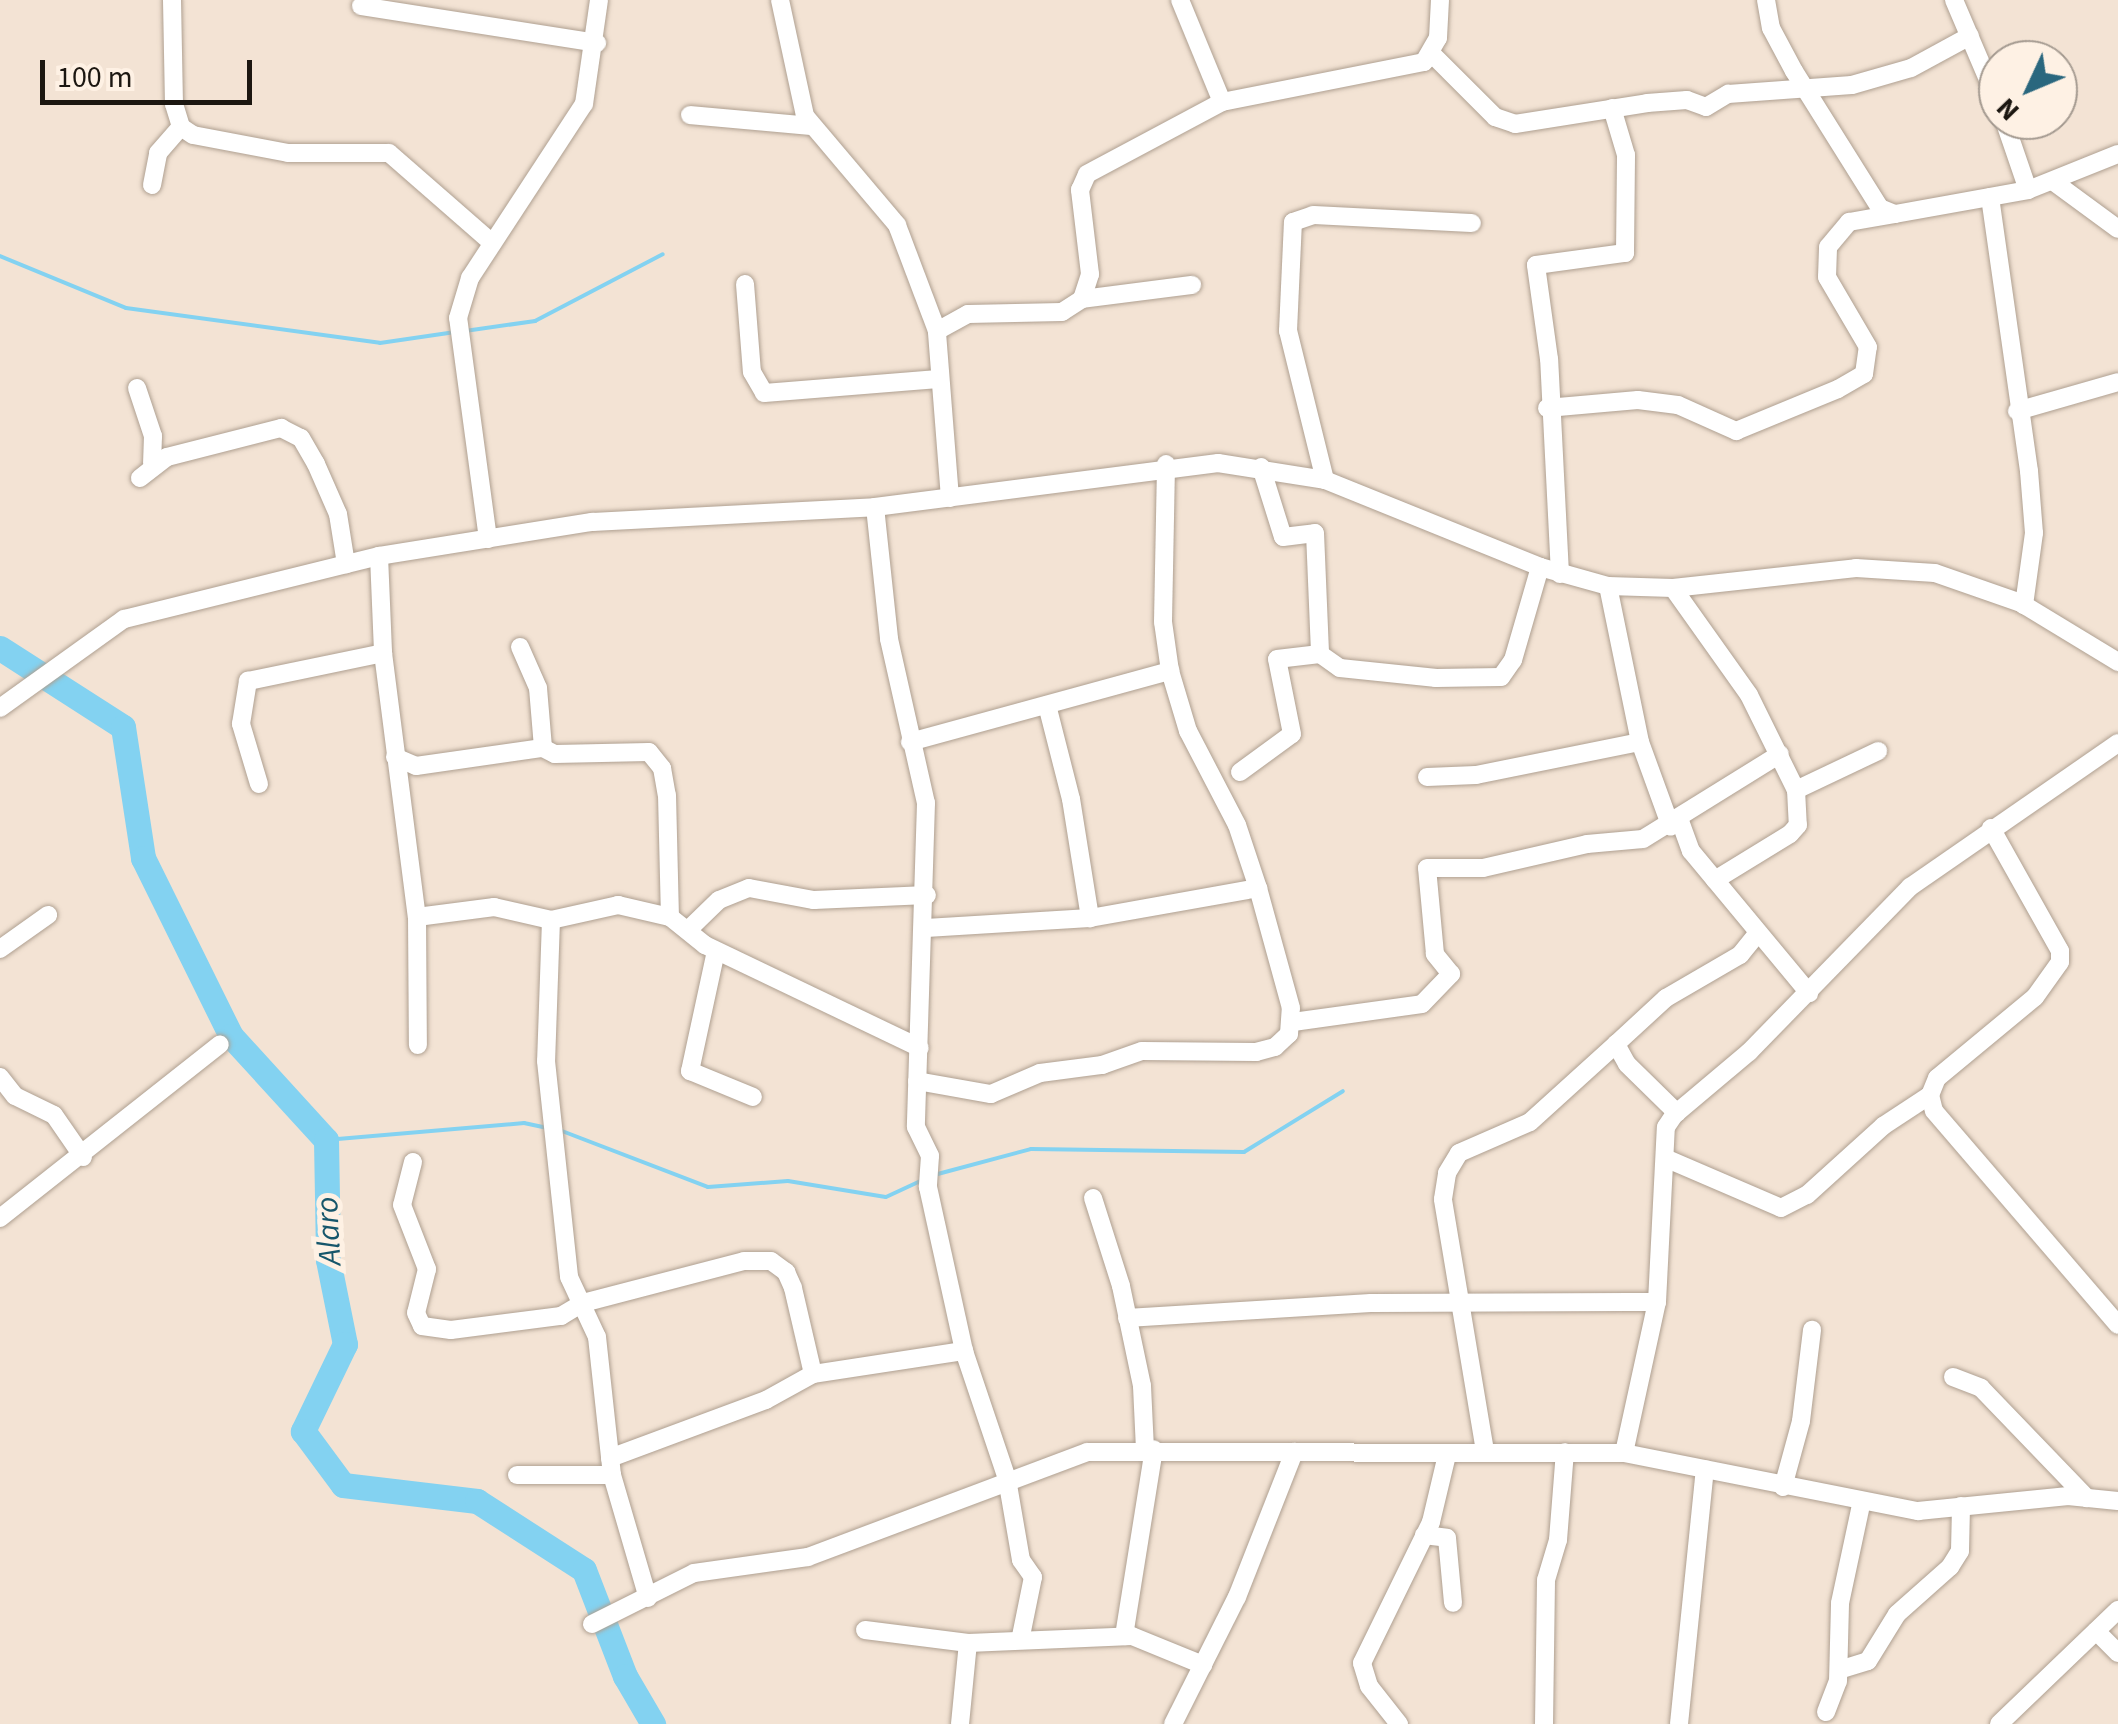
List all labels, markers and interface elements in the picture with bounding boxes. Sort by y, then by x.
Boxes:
scale bar [45,40,258,102]
north arrow [1978,40,2078,140]
text: 100 m [57,56,133,99]
text: N [1987,89,2029,130]
water label: Alaro [308,1196,350,1266]

